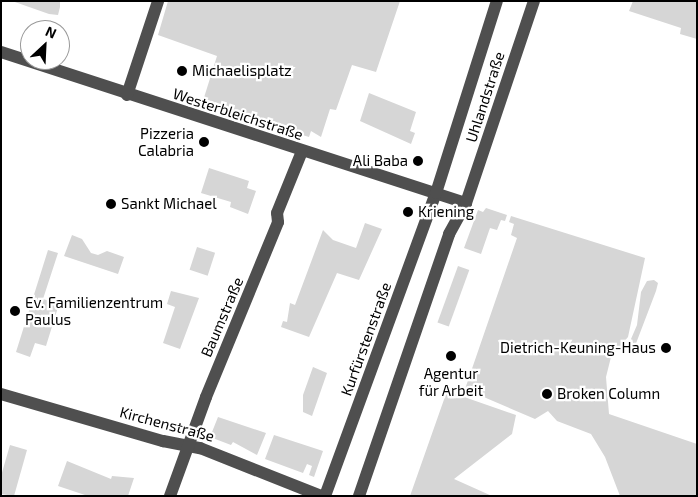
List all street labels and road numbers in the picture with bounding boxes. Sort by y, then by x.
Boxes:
street label: Uhlandstraße [462,49,508,145]
street label: Westerbleichstraße [171,84,305,144]
street label: Baumstraße [197,274,247,360]
street label: Kurfürstenstraße [337,280,395,398]
street label: Kirchenstraße [118,403,216,445]

